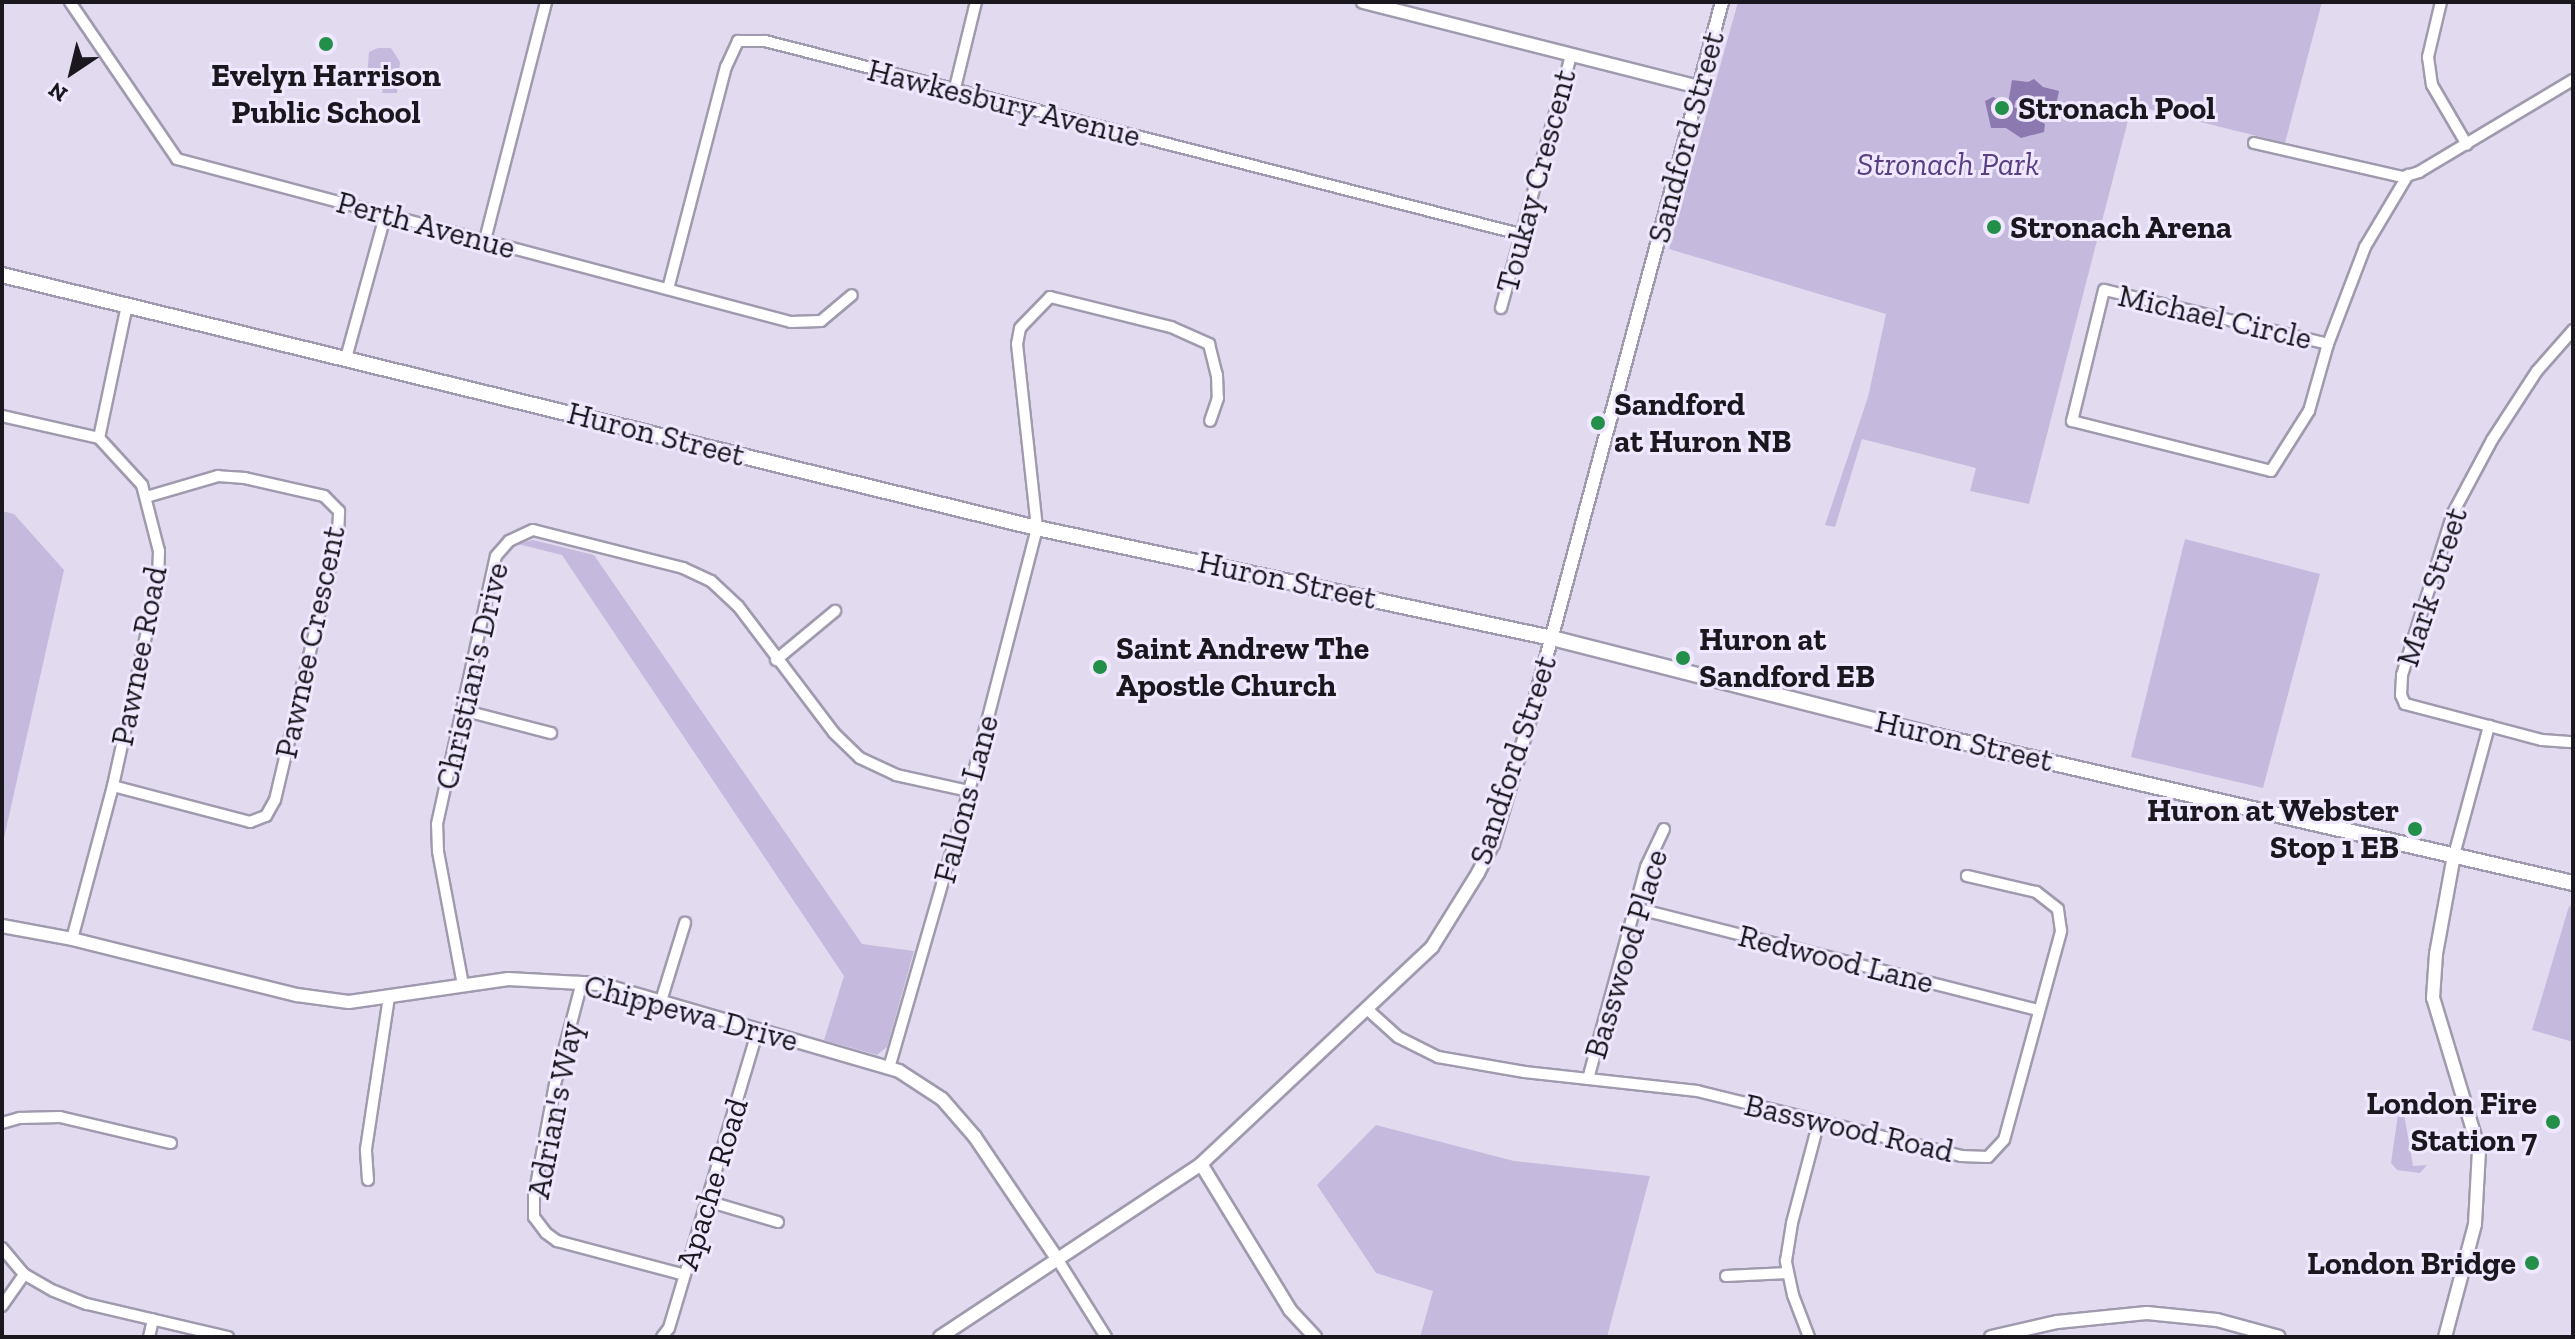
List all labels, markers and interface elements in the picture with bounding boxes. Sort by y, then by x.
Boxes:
street label: Sandford Street [1639,27,1733,247]
north arrow [32,32,112,112]
marker: Evelyn Harrison Public School [317,35,335,53]
street label: Hawkesbury Avenue [863,50,1145,156]
place label: Evelyn Harrison Public School [211,57,441,132]
street label: Toukay Crescent [1488,65,1584,297]
text: N [43,76,73,108]
place label: Stronach Pool [2018,89,2215,127]
marker: Stronach Pool [1993,99,2011,117]
park label: Stronach Park [1857,145,2039,183]
street label: Perth Avenue [332,183,520,267]
place label: Stronach Arena [2010,208,2233,246]
marker: Stronach Arena [1985,218,2003,236]
street label: Michael Circle [2114,276,2316,358]
place label: Sandford at Huron NB [1614,386,1791,461]
street label: Huron Street [563,393,749,475]
marker: Sandford at Huron NB [1589,414,1607,432]
street label: Mark Street [2388,503,2476,671]
street label: Pawnee Crescent [267,522,353,762]
street label: Huron Street [1194,542,1380,618]
street label: Christian's Drive [427,559,517,793]
street label: Pawnee Road [103,563,175,749]
place label: Huron at Sandford EB [1699,621,1875,696]
place label: Saint Andrew The Apostle Church [1116,630,1371,705]
marker: Huron at Sandford EB [1674,649,1692,667]
street label: Sandford Street [1461,651,1565,869]
marker: Saint Andrew The Apostle Church [1091,658,1109,676]
street label: Huron Street [1871,702,2057,780]
street label: Fallons Lane [925,711,1007,887]
place label: Huron at Webster Stop 1 EB [2146,792,2399,867]
marker: Huron at Webster Stop 1 EB [2406,820,2424,838]
street label: Basswood Place [1576,845,1676,1063]
street label: Redwood Lane [1734,916,1938,1002]
street label: Chippewa Drive [580,966,802,1060]
street label: Adrian's Way [519,1018,591,1202]
street label: Basswood Road [1741,1085,1957,1171]
place label: London Fire Station 7 [2366,1085,2537,1160]
street label: Apache Road [668,1094,756,1274]
marker: London Fire Station 7 [2544,1113,2562,1131]
place label: London Bridge [2307,1244,2516,1282]
marker: London Bridge [2523,1254,2541,1272]

